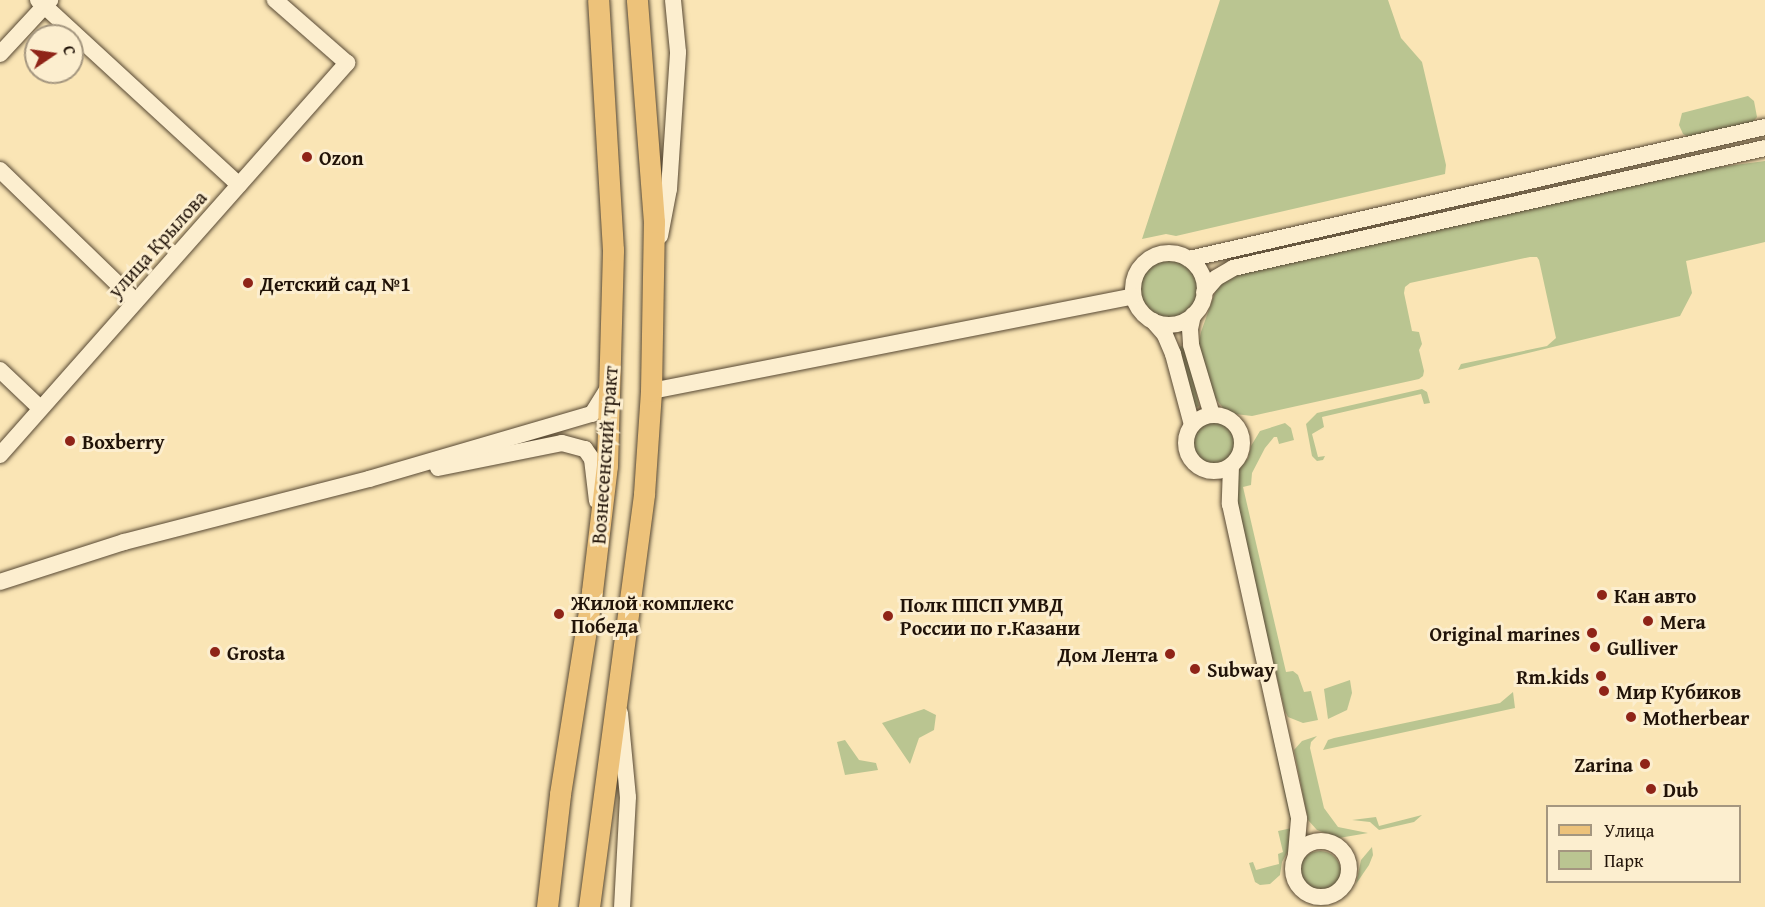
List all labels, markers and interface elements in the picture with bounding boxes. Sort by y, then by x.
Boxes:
north arrow [24,24,84,84]
text: С [57,43,82,58]
place label: Ozon [319,145,364,169]
marker: Ozon [300,150,314,164]
street label: улица Крылова [103,185,211,303]
place label: Детский сад №1 [260,271,411,295]
marker: Детский сад №1 [241,276,255,290]
street label: Вознесенский тракт [586,365,622,545]
place label: Boxberry [82,429,165,453]
marker: Boxberry [63,434,77,448]
place label: Кан авто [1614,583,1696,607]
marker: Кан авто [1595,588,1609,602]
place label: Жилой комплекс Победа [571,590,734,637]
place label: Полк ППСП УМВД России по г.Казани [900,592,1080,639]
marker: Жилой комплекс Победа [552,607,566,621]
marker: Полк ППСП УМВД России по г.Казани [881,609,895,623]
place label: Мега [1660,609,1706,633]
marker: Мега [1641,614,1655,628]
place label: Original marines [1430,621,1580,645]
marker: Original marines [1585,626,1599,640]
place label: Gulliver [1607,635,1678,659]
place label: Grosta [227,640,285,664]
marker: Gulliver [1588,640,1602,654]
place label: Дом Лента [1058,642,1158,666]
marker: Grosta [208,645,222,659]
marker: Дом Лента [1163,647,1177,661]
place label: Subway [1207,657,1275,681]
marker: Subway [1188,662,1202,676]
place label: Rm.kids [1516,664,1589,688]
marker: Rm.kids [1594,669,1608,683]
place label: Мир Кубиков [1616,679,1741,703]
marker: Мир Кубиков [1597,684,1611,698]
place label: Motherbear [1643,705,1749,729]
marker: Motherbear [1624,710,1638,724]
place label: Zarina [1574,752,1633,776]
marker: Zarina [1638,757,1652,771]
place label: Dub [1663,777,1698,801]
marker: Dub [1644,782,1658,796]
legend [1546,805,1741,883]
text: Улица [1604,817,1654,844]
text: Парк [1604,847,1643,874]

